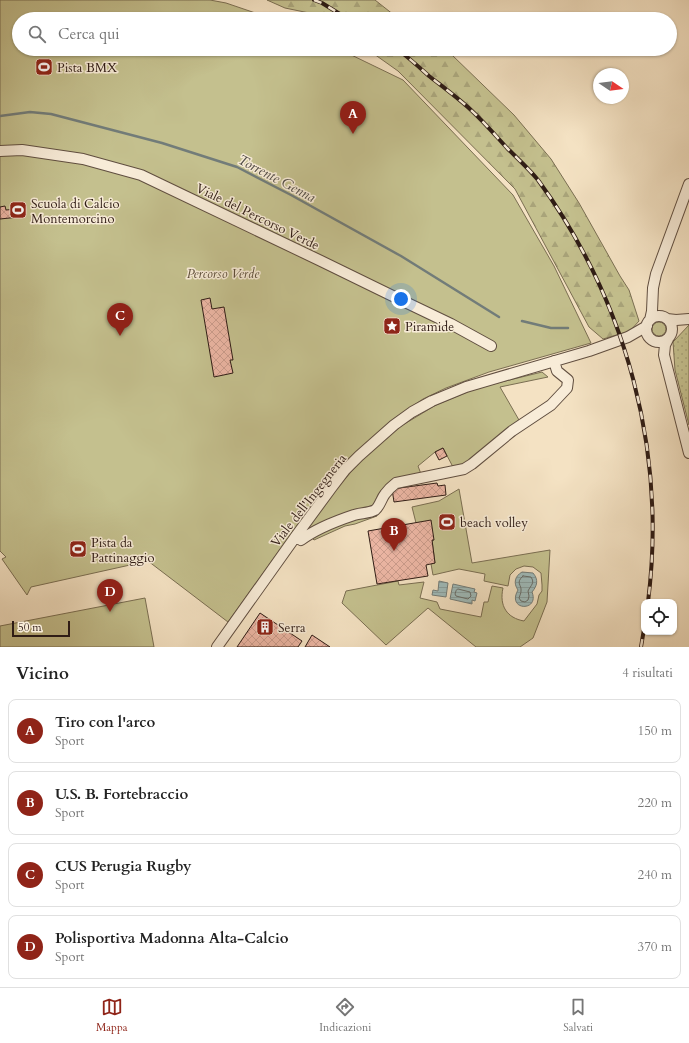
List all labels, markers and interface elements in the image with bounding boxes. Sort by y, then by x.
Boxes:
search box [12,12,677,56]
icon: search [26,23,48,45]
text: Cerca qui [58,24,120,44]
sports icon: Pista BMX [34,57,54,77]
place label: Pista BMX [57,59,118,77]
north arrow [593,68,629,104]
pin: A [340,101,366,134]
water label: Torrente Genna [235,150,319,207]
street label: Viale del Percorso Verde [193,179,322,255]
place label: Scuola di Calcio Montemorcino [31,195,120,228]
sports icon: Scuola di Calcio Montemorcino [8,200,28,220]
park label: Percorso Verde [187,265,260,283]
your location [391,289,411,309]
pin: C [107,303,133,336]
place icon: Piramide [382,316,402,336]
place label: Piramide [405,318,454,336]
street label: Viale dell'Ingegneria [267,450,351,551]
sports icon: beach volley [437,512,457,532]
place label: beach volley [460,514,528,532]
pin: B [381,518,407,551]
place label: Pista da Pattinaggio [91,534,154,567]
sports icon: Pista da Pattinaggio [68,539,88,559]
pin: D [97,579,123,612]
map controls [641,599,677,635]
button: locate [641,599,677,635]
building icon: Serra [255,617,275,637]
scale bar [12,619,70,638]
place label: Serra [278,619,306,637]
text: 50 m [18,620,42,635]
text: Vicino [16,662,69,685]
text: 4 risultati [622,664,673,682]
text: Tiro con l'arco [55,712,155,732]
text: A [25,722,35,740]
text: 150 m [638,722,672,740]
text: Sport [55,732,84,750]
text: U.S. B. Fortebraccio [55,784,188,804]
text: B [25,794,35,812]
text: 220 m [638,794,672,812]
text: Sport [55,804,84,822]
text: CUS Perugia Rugby [55,856,192,876]
text: C [25,866,35,884]
text: 240 m [638,866,672,884]
text: Sport [55,876,84,894]
text: Polisportiva Madonna Alta-Calcio [55,928,289,948]
text: D [24,938,36,956]
text: 370 m [638,938,672,956]
text: Sport [55,948,84,966]
tab: Mappa [96,996,127,1035]
tab: Indicazioni [319,996,371,1035]
tab: Salvati [563,996,593,1035]

